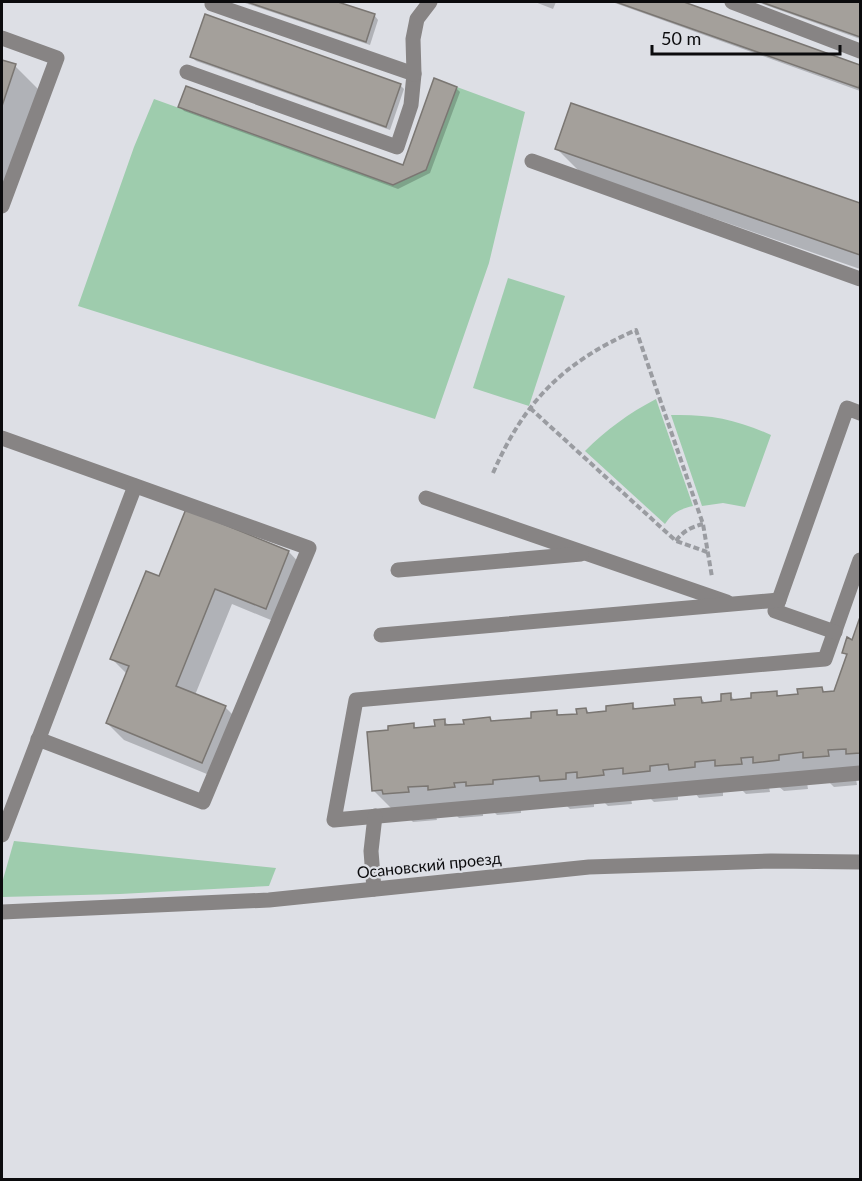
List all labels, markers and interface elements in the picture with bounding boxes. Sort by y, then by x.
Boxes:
scale bar [652,18,840,56]
text: 50 m [661,27,701,49]
street label: Осановский проезд [356,847,502,882]

